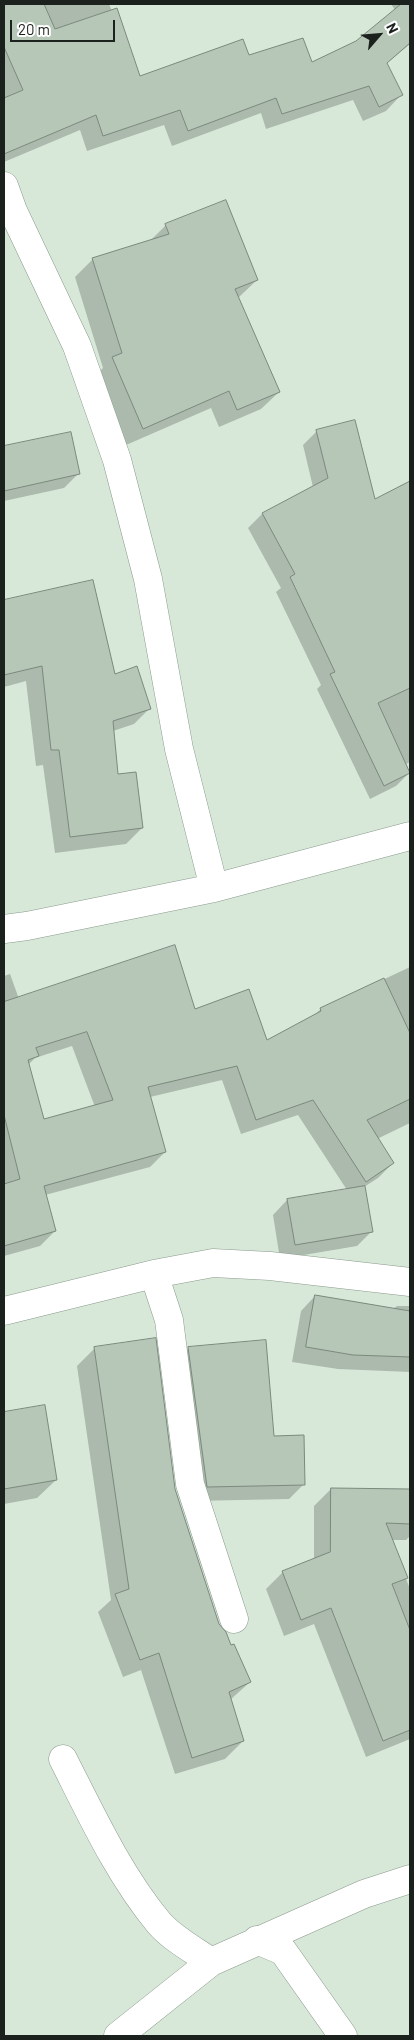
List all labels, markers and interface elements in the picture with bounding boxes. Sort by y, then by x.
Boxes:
scale bar [12,10,118,42]
north arrow [354,10,404,60]
text: 20 m [18,20,50,38]
text: N [383,20,402,36]

